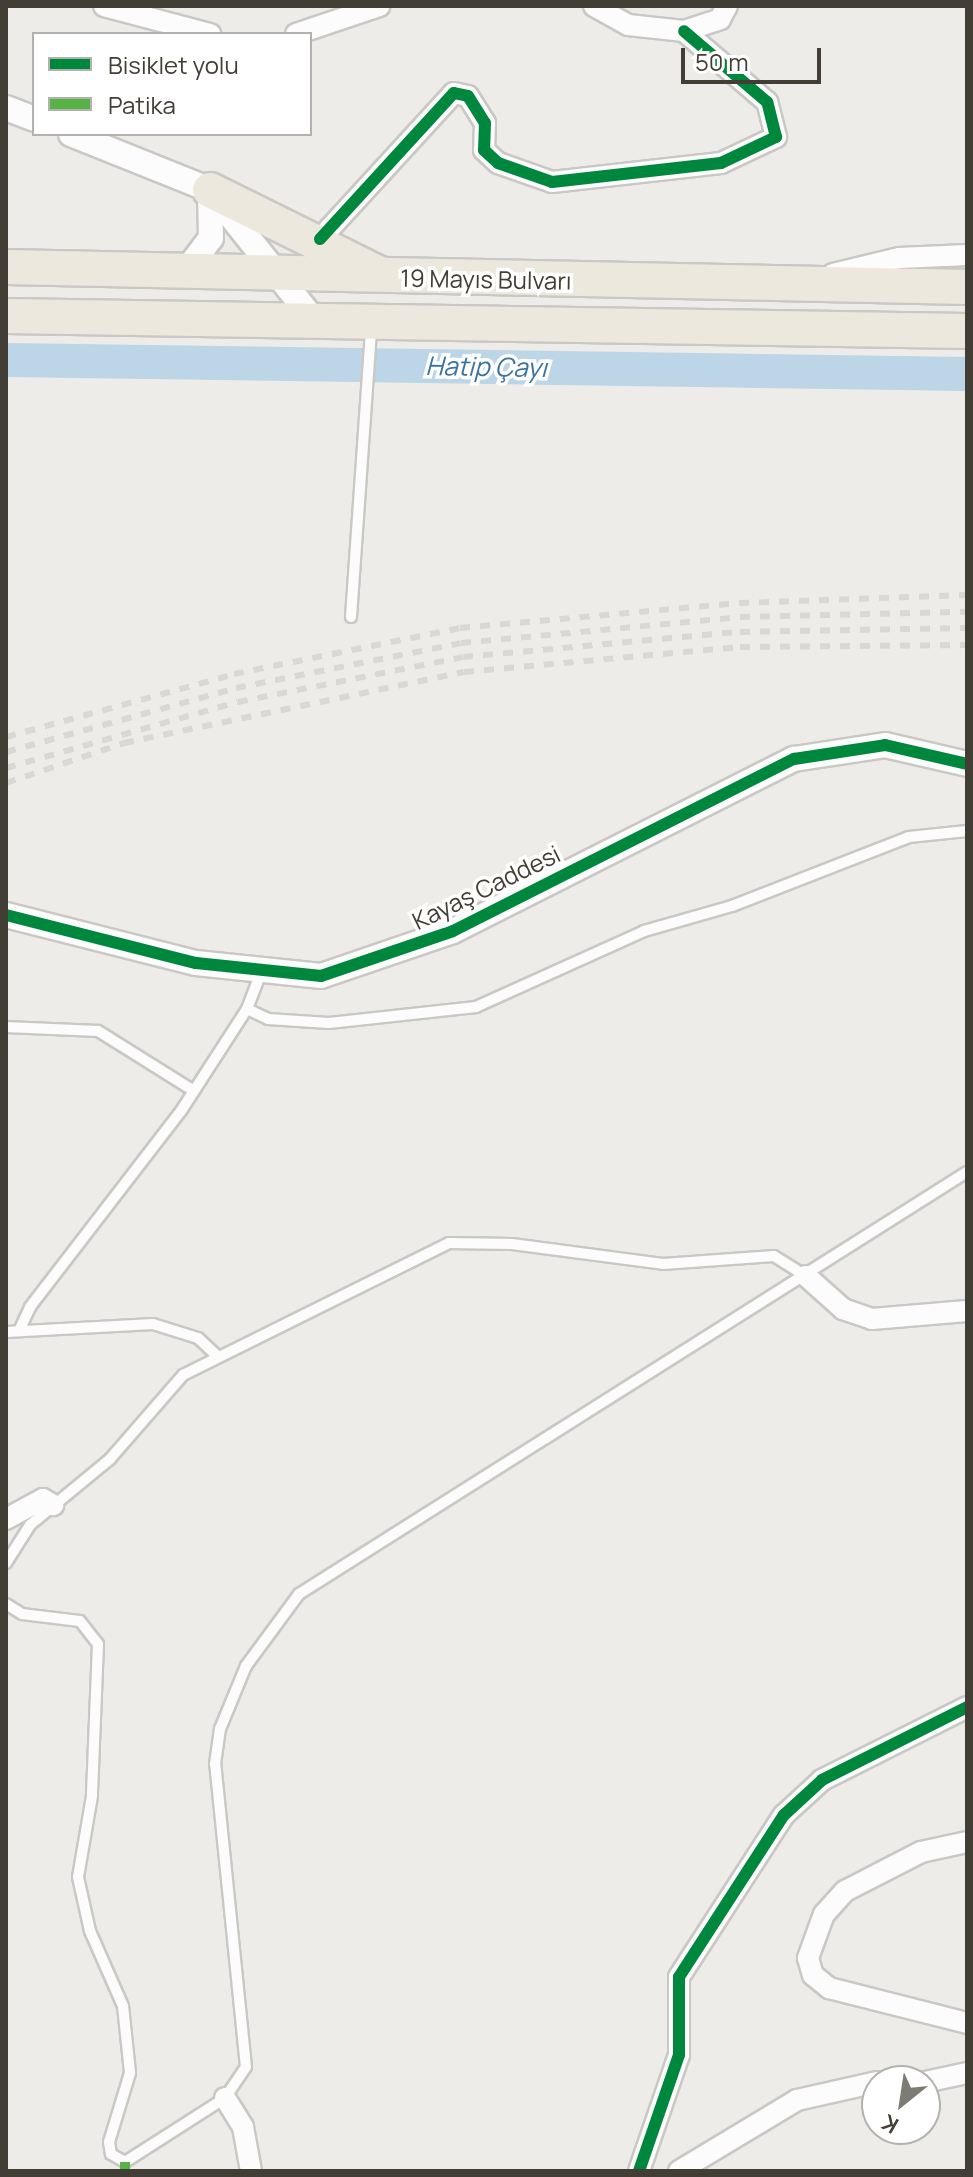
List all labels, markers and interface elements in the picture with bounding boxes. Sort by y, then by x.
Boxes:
legend [32,32,312,136]
scale bar [685,32,825,82]
text: 50 m [695,45,749,78]
text: Bisiklet yolu [108,48,239,81]
text: Patika [108,88,176,121]
street label: 19 Mayıs Bulvarı [400,263,572,295]
water label: Hatip Çayı [425,350,547,384]
street label: Kayaş Caddesi [407,839,565,935]
north arrow [861,2065,941,2145]
text: K [876,2108,904,2141]

